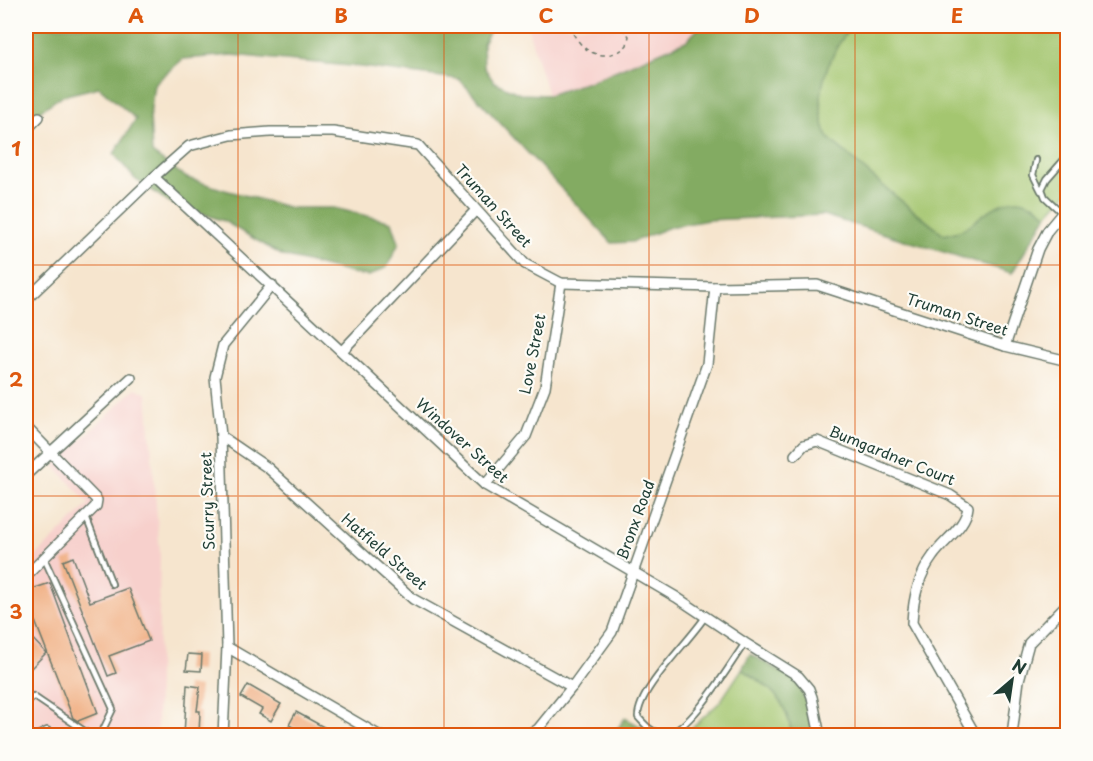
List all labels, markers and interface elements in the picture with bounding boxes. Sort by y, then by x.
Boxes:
text: A [128,0,144,30]
text: B [334,0,348,30]
text: C [538,0,554,30]
text: D [744,0,760,30]
text: E [951,0,963,30]
text: 1 [11,133,21,163]
street label: Truman Street [450,158,538,252]
street label: Truman Street [904,286,1011,341]
street label: Love Street [512,311,551,396]
text: 2 [9,364,23,394]
street label: Windover Street [411,392,515,488]
street label: Bumgardner Court [826,419,959,490]
street label: Scurry Street [193,452,220,550]
street label: Bronx Road [610,476,660,563]
street label: Hatfield Street [337,507,433,595]
text: 3 [9,596,23,626]
north arrow [982,650,1042,710]
text: N [1008,652,1031,680]

